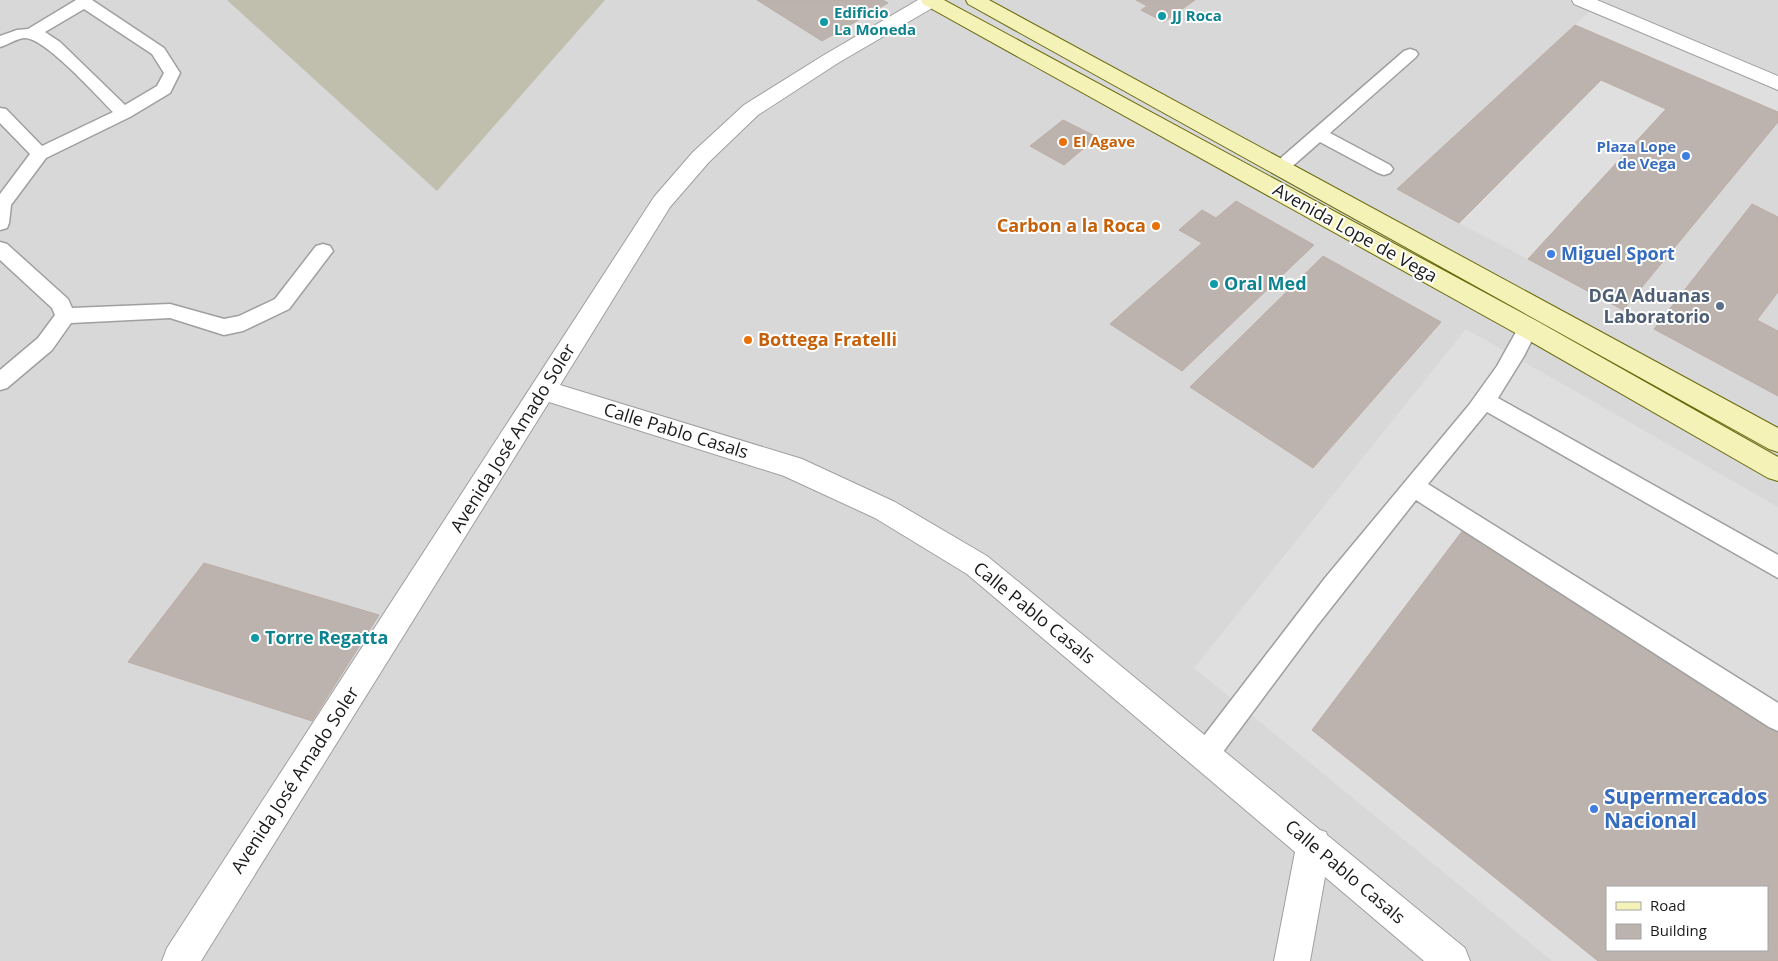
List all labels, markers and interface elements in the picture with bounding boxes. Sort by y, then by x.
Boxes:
place label: Edificio La Moneda [834,2,916,39]
place label: JJ Roca [1170,5,1222,25]
marker: JJ Roca [1156,10,1168,22]
marker: Edificio La Moneda [818,16,830,28]
place label: El Agave [1073,131,1135,151]
marker: El Agave [1057,136,1069,148]
place label: Plaza Lope de Vega [1597,136,1676,173]
marker: Plaza Lope de Vega [1680,150,1692,162]
street label: Avenida Lope de Vega [1269,177,1442,287]
place label: Carbon a la Roca [997,213,1146,237]
marker: Carbon a la Roca [1150,220,1162,232]
place label: Miguel Sport [1561,241,1675,265]
marker: Miguel Sport [1545,248,1557,260]
place label: Oral Med [1224,271,1307,295]
marker: Oral Med [1208,278,1220,290]
place label: DGA Aduanas Laboratorio [1588,283,1710,328]
marker: DGA Aduanas Laboratorio [1714,300,1726,312]
place label: Bottega Fratelli [758,327,897,351]
marker: Bottega Fratelli [742,334,754,346]
street label: Avenida José Amado Soler [444,338,580,536]
street label: Calle Pablo Casals [601,397,752,463]
street label: Calle Pablo Casals [969,556,1101,669]
place label: Torre Regatta [265,625,388,649]
marker: Torre Regatta [249,632,261,644]
street label: Avenida José Amado Soler [225,681,364,877]
place label: Supermercados Nacional [1604,782,1767,834]
marker: Supermercados Nacional [1588,803,1600,815]
street label: Calle Pablo Casals [1280,814,1411,929]
legend [1606,886,1768,951]
text: Road [1650,895,1686,915]
text: Building [1650,920,1707,940]

